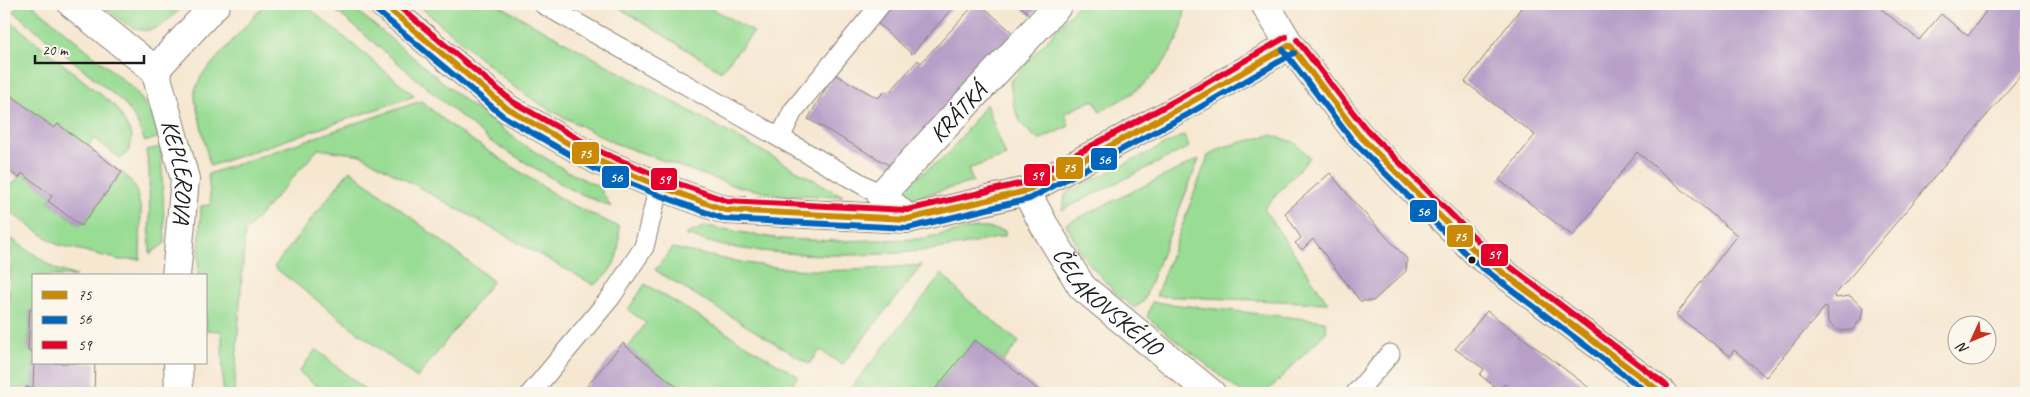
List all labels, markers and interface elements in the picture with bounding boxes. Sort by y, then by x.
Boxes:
scale bar [35,32,144,64]
text: 20 m [42,41,69,60]
street label: KRÁTKÁ [923,74,995,149]
street label: KEPLEROVA [154,116,200,226]
line badge: 75 [571,141,600,165]
text: 75 [579,145,593,162]
line badge: 56 [1090,147,1118,171]
text: 56 [1098,151,1112,168]
line badge: 75 [1055,156,1084,180]
text: 75 [1063,159,1077,176]
line badge: 59 [1023,163,1051,187]
line badge: 56 [601,165,630,189]
line badge: 59 [650,167,678,191]
text: 59 [1031,167,1045,184]
text: 56 [610,169,624,186]
text: 59 [658,171,672,188]
line badge: 56 [1409,199,1438,223]
text: 56 [1417,203,1431,220]
line badge: 75 [1446,224,1474,248]
text: 75 [1454,228,1468,245]
street label: ČELAKOVSKÉHO [1046,242,1171,364]
line badge: 59 [1480,243,1509,267]
text: 59 [1488,246,1502,263]
unlabelled marker [1467,255,1477,265]
legend [32,274,208,364]
text: 75 [78,286,93,305]
text: 56 [78,310,93,329]
north arrow [1948,314,1998,364]
text: 59 [78,336,93,355]
text: N [1952,338,1972,358]

